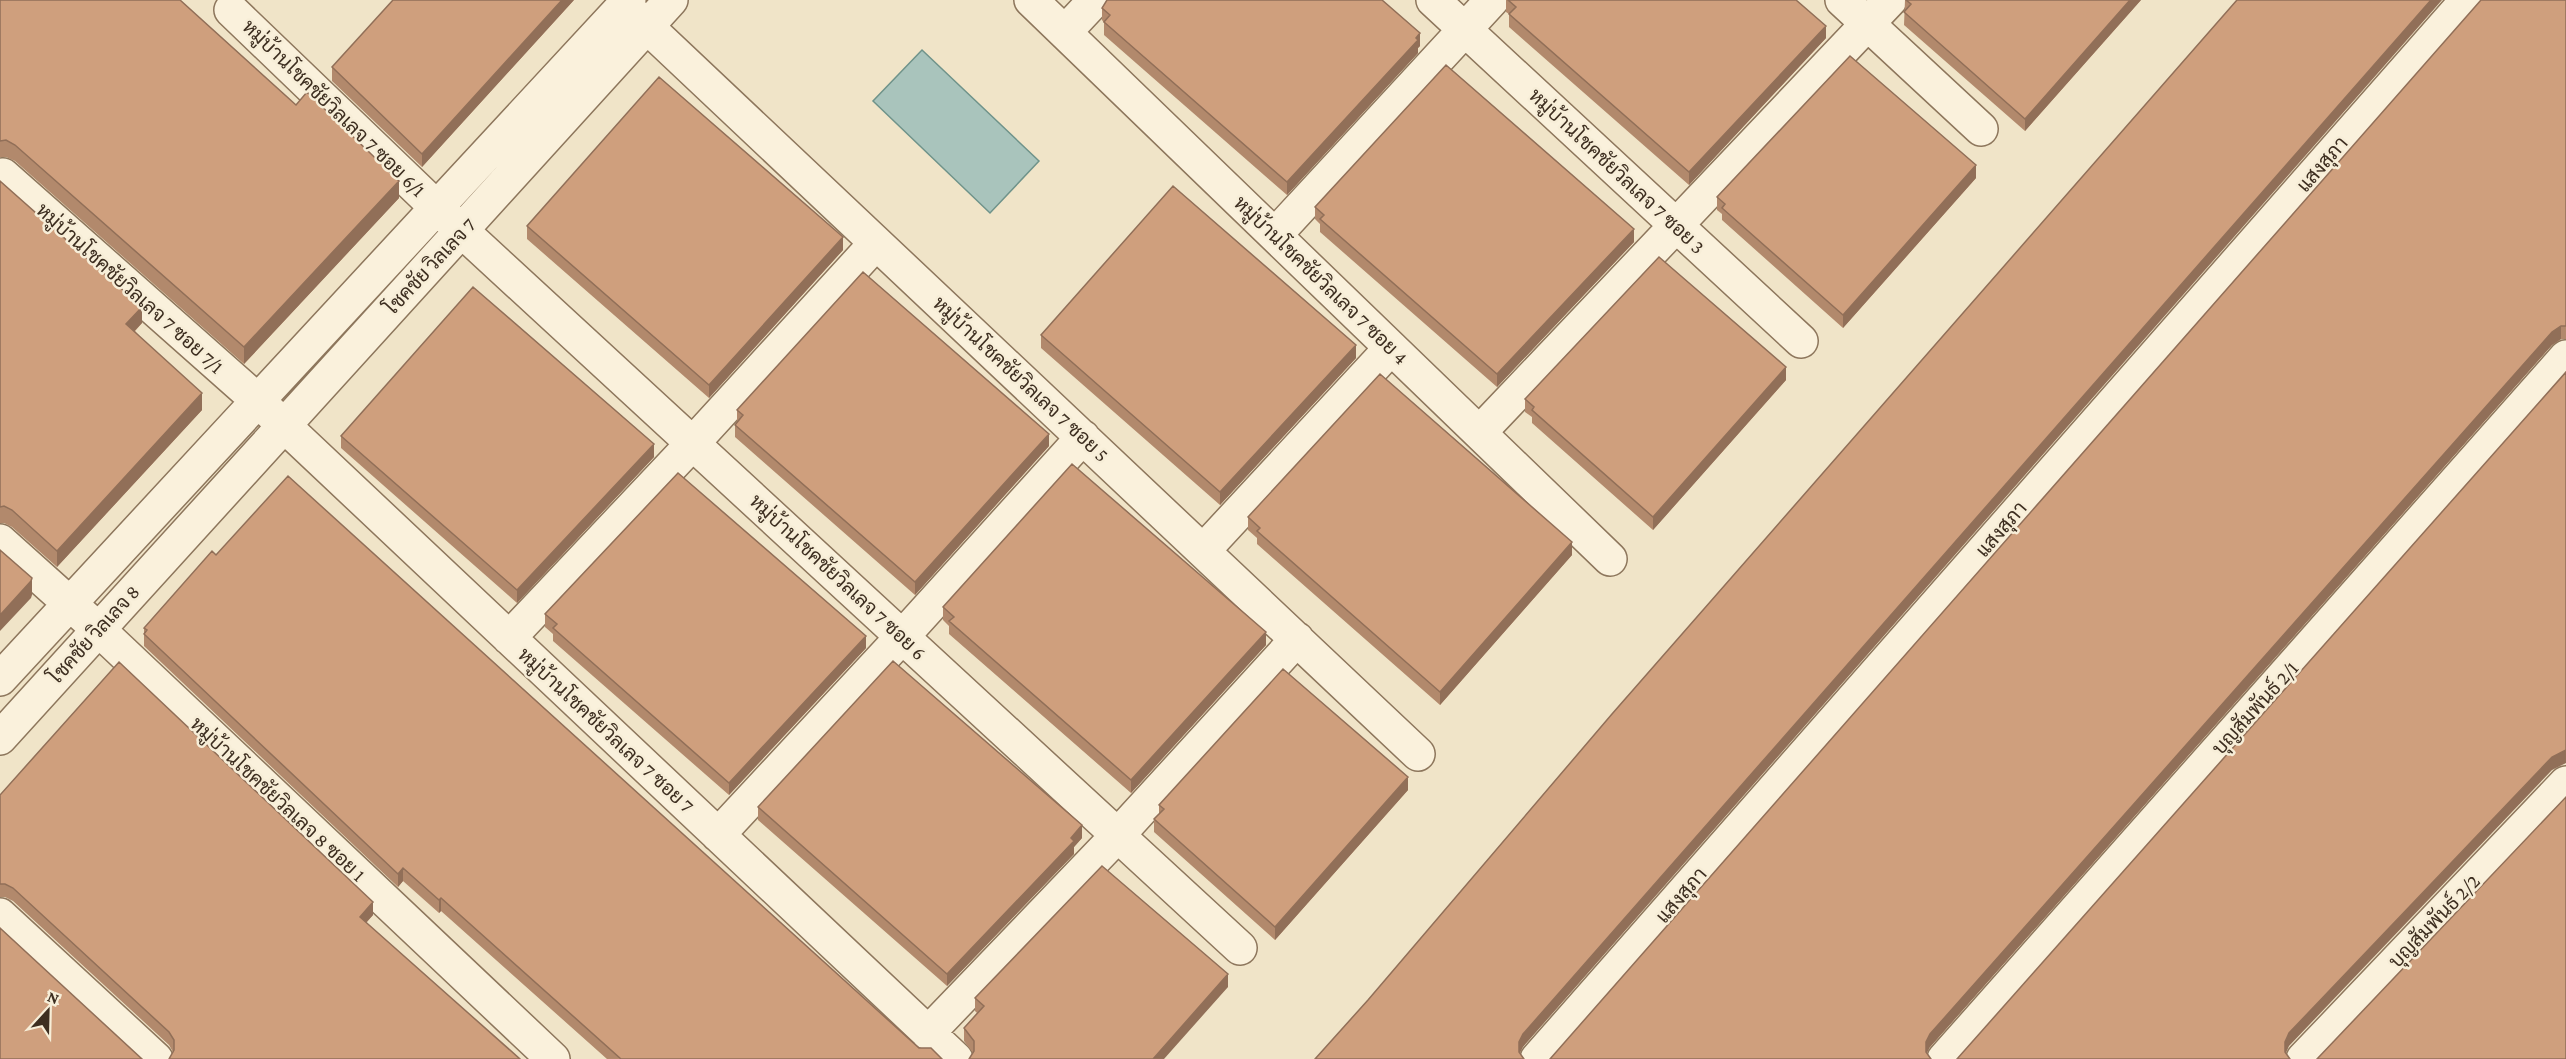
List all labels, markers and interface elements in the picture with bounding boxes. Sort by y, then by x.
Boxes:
street label: หมู่บ้านโชคชัยวิลเลจ 7 ซอย 6/1 [235,14,431,204]
street label: หมู่บ้านโชคชัยวิลเลจ 7 ซอย 3 [1522,82,1711,261]
street label: แสงสุภา [2292,132,2354,198]
street label: หมู่บ้านโชคชัยวิลเลจ 7 ซอย 4 [1227,190,1414,372]
street label: หมู่บ้านโชคชัยวิลเลจ 7 ซอย 7/1 [29,197,229,381]
street label: โชคชัย วิลเลจ 7 [378,212,480,319]
street label: หมู่บ้านโชคชัยวิลเลจ 7 ซอย 5 [926,290,1115,469]
street label: หมู่บ้านโชคชัยวิลเลจ 7 ซอย 6 [743,488,932,667]
street label: แสงสุภา [1971,497,2033,563]
street label: โชคชัย วิลเลจ 8 [42,579,144,688]
street label: หมู่บ้านโชคชัยวิลเลจ 7 ซอย 7 [511,642,700,820]
street label: บุญสัมพันธ์ 2/1 [2205,655,2305,761]
street label: หมู่บ้านโชคชัยวิลเลจ 8 ซอย 1 [183,711,371,889]
street label: แสงสุภา [1651,863,1713,929]
street label: บุญสัมพันธ์ 2/2 [2382,868,2486,974]
north arrow [18,981,78,1041]
text: N [45,988,62,1008]

